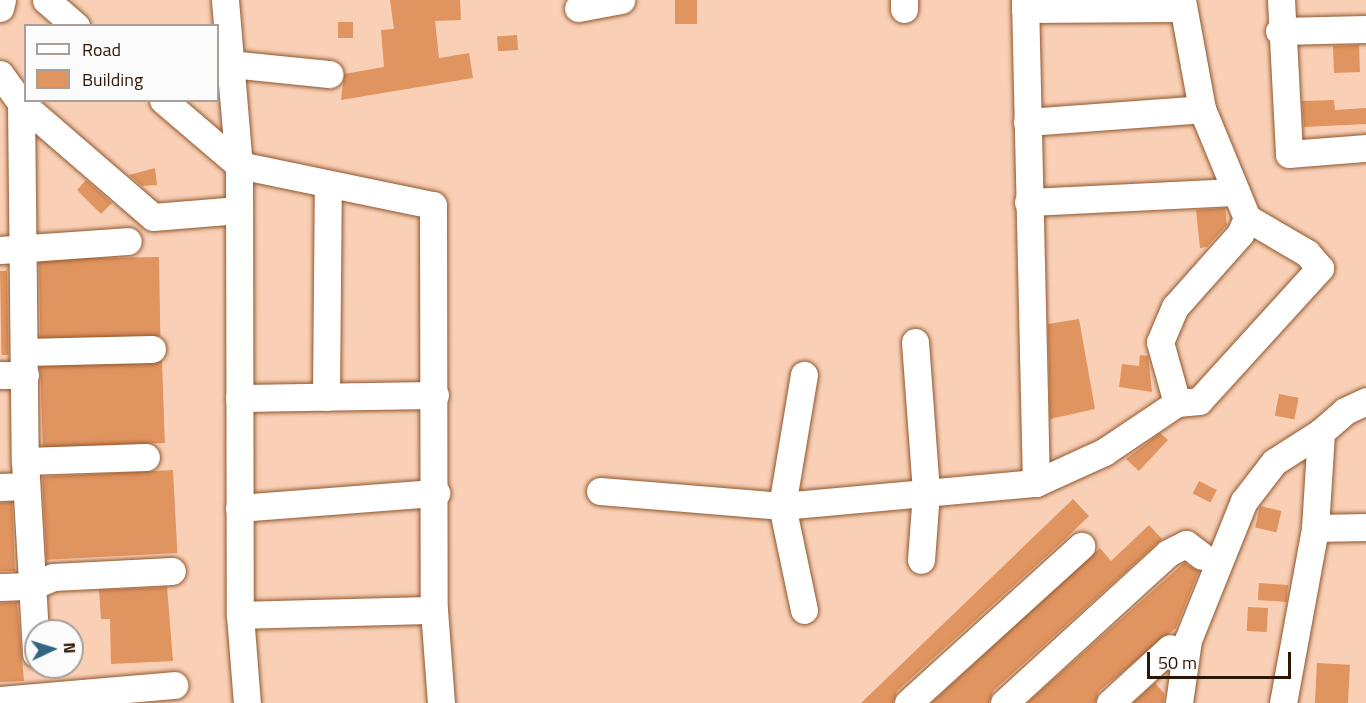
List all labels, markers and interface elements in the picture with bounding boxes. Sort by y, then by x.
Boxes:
legend [24,24,219,102]
text: Road [82,36,121,63]
text: Building [82,66,143,93]
north arrow [24,619,84,679]
scale bar [1150,640,1294,678]
text: N [58,642,82,654]
text: 50 m [1158,649,1197,676]

